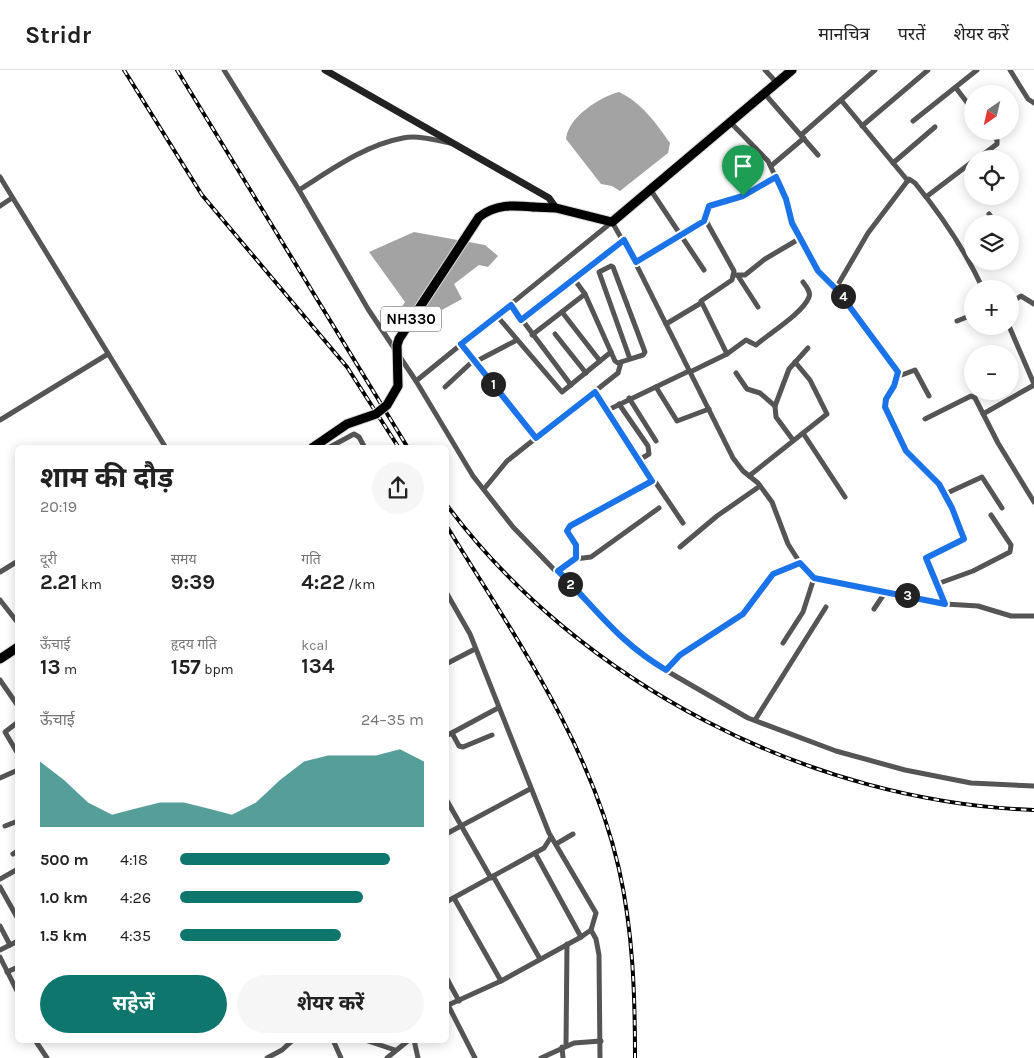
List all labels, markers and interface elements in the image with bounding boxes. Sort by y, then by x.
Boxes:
text: Stridr [25,21,91,49]
text: मानचित्र [818,23,870,45]
text: परतें [898,23,925,45]
text: शेयर करें [953,23,1009,45]
north arrow [964,85,1019,140]
map controls [964,85,1019,400]
pin [722,145,764,196]
button: locate [964,150,1019,205]
icon: arrive [729,152,757,180]
button: layers [964,215,1019,270]
button: + [964,280,1019,335]
pin: 4 [830,284,856,308]
text: 4 [839,288,848,305]
road number: NH330 [381,306,441,332]
button: − [964,345,1019,400]
pin: 1 [480,372,506,396]
text: 1 [491,376,496,393]
text: शाम की दौड़ [40,461,173,494]
button: share [372,462,424,514]
text: 20:19 [40,497,77,516]
text: दूरी [40,551,57,568]
text: समय [171,551,197,568]
text: गति [301,551,321,568]
text: 2.21 [40,570,77,594]
text: 9:39 [171,570,215,594]
text: 4:22 [301,570,345,594]
pin: 2 [558,572,582,596]
text: km [77,576,102,593]
text: /km [345,576,375,593]
text: 2 [566,576,575,593]
pin: 3 [894,582,920,608]
text: 3 [903,587,912,604]
text: ऊँचाई [40,636,70,653]
text: हृदय गति [171,636,217,653]
text: kcal [301,637,328,654]
text: 134 [301,654,334,678]
text: 13 [40,655,61,679]
text: 157 [171,655,201,679]
text: m [61,661,77,678]
text: bpm [201,661,234,678]
text: ऊँचाई [40,710,75,729]
text: 24–35 m [361,710,424,729]
text: 500 m [40,850,89,869]
text: 4:18 [120,850,148,869]
text: 1.0 km [40,888,88,907]
text: 4:26 [120,888,151,907]
text: 1.5 km [40,926,87,945]
text: 4:35 [120,926,151,945]
button: सहेजें [40,975,227,1033]
button: शेयर करें [237,975,424,1033]

